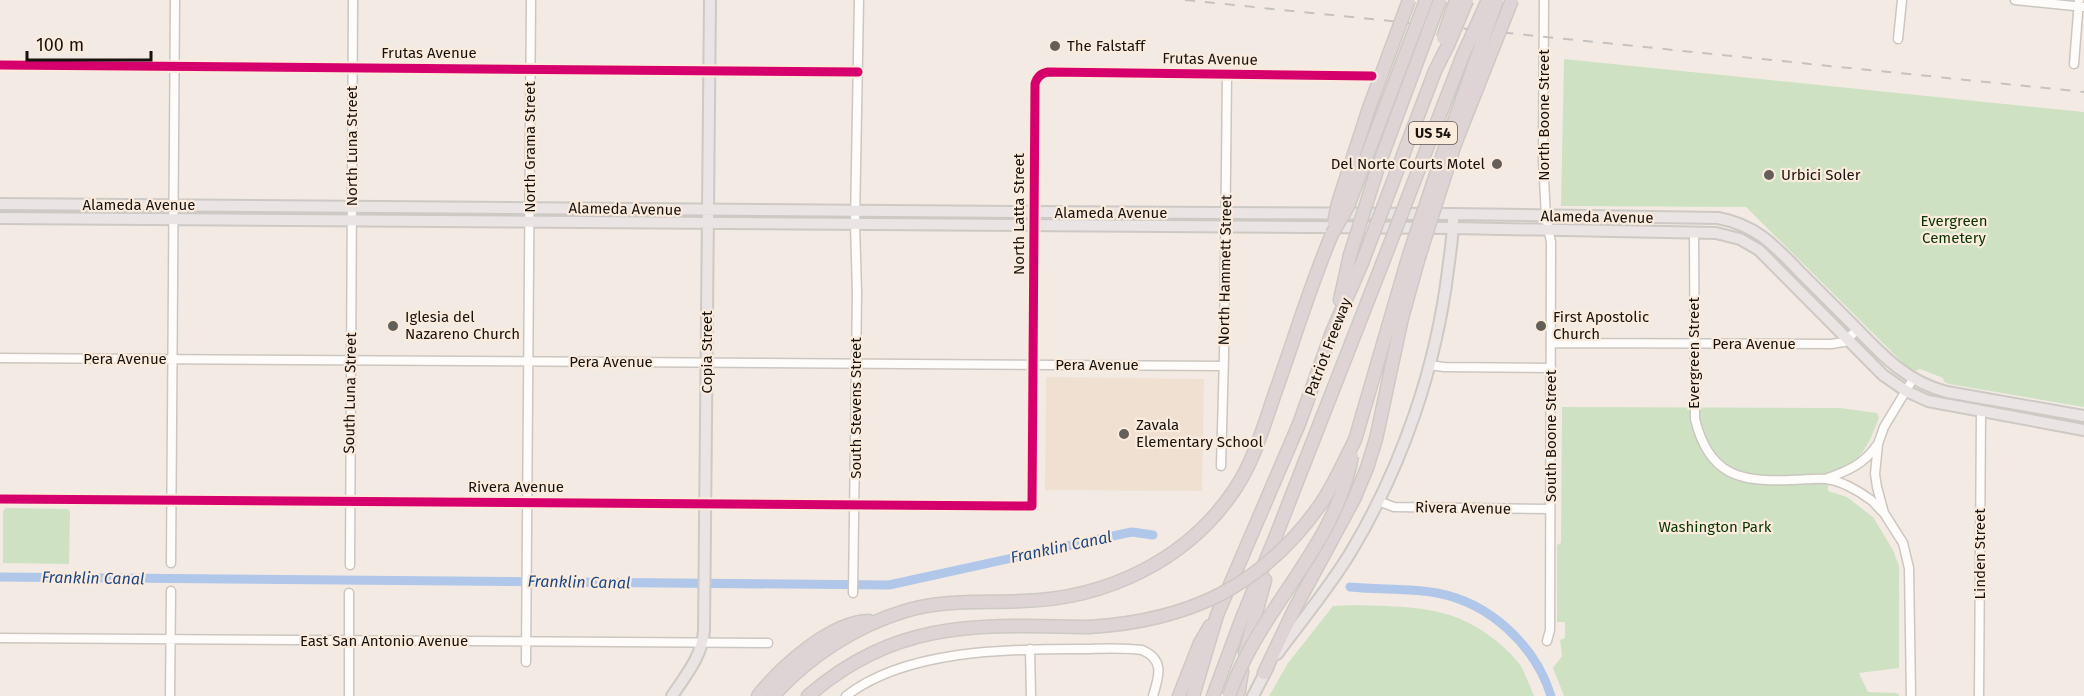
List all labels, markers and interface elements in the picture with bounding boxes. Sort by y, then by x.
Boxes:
scale bar [27,24,152,62]
text: 100 m [36,34,84,56]
place label: The Falstaff [1067,37,1146,55]
marker: The Falstaff [1048,39,1062,53]
street label: Frutas Avenue [381,44,477,62]
street label: Frutas Avenue [1162,49,1258,69]
street label: North Boone Street [1535,49,1553,181]
street label: North Grama Street [521,81,539,213]
street label: North Luna Street [343,85,361,206]
road number: US 54 [1409,122,1457,144]
street label: North Latta Street [1010,152,1028,275]
place label: Del Norte Courts Motel [1331,155,1486,173]
marker: Del Norte Courts Motel [1490,157,1504,171]
place label: Urbici Soler [1781,166,1861,184]
marker: Urbici Soler [1762,168,1776,182]
street label: North Hammett Street [1215,194,1235,346]
street label: Alameda Avenue [83,196,196,214]
street label: Alameda Avenue [568,199,682,219]
street label: Alameda Avenue [1055,204,1168,222]
street label: Alameda Avenue [1540,207,1654,227]
park label: Evergreen Cemetery [1920,212,1988,247]
street label: Patriot Freeway [1301,295,1355,399]
street label: Evergreen Street [1685,297,1703,409]
place label: Iglesia del Nazareno Church [405,308,520,343]
place label: First Apostolic Church [1553,308,1649,343]
street label: Copia Street [698,310,716,393]
marker: Iglesia del Nazareno Church [386,319,400,333]
marker: First Apostolic Church [1534,319,1548,333]
street label: South Luna Street [340,332,360,454]
street label: Pera Avenue [1712,335,1796,353]
street label: South Stevens Street [847,337,865,479]
street label: Pera Avenue [83,350,167,368]
street label: Pera Avenue [569,353,653,371]
street label: Pera Avenue [1055,356,1139,374]
street label: South Boone Street [1542,369,1560,502]
place label: Zavala Elementary School [1136,416,1264,451]
marker: Zavala Elementary School [1117,427,1131,441]
street label: Rivera Avenue [468,478,564,496]
street label: Rivera Avenue [1415,498,1511,518]
street label: Linden Street [1971,508,1989,600]
park label: Washington Park [1659,518,1772,536]
water label: Franklin Canal [1009,527,1113,567]
water label: Franklin Canal [41,568,145,588]
water label: Franklin Canal [527,572,631,592]
street label: East San Antonio Avenue [300,632,468,650]

